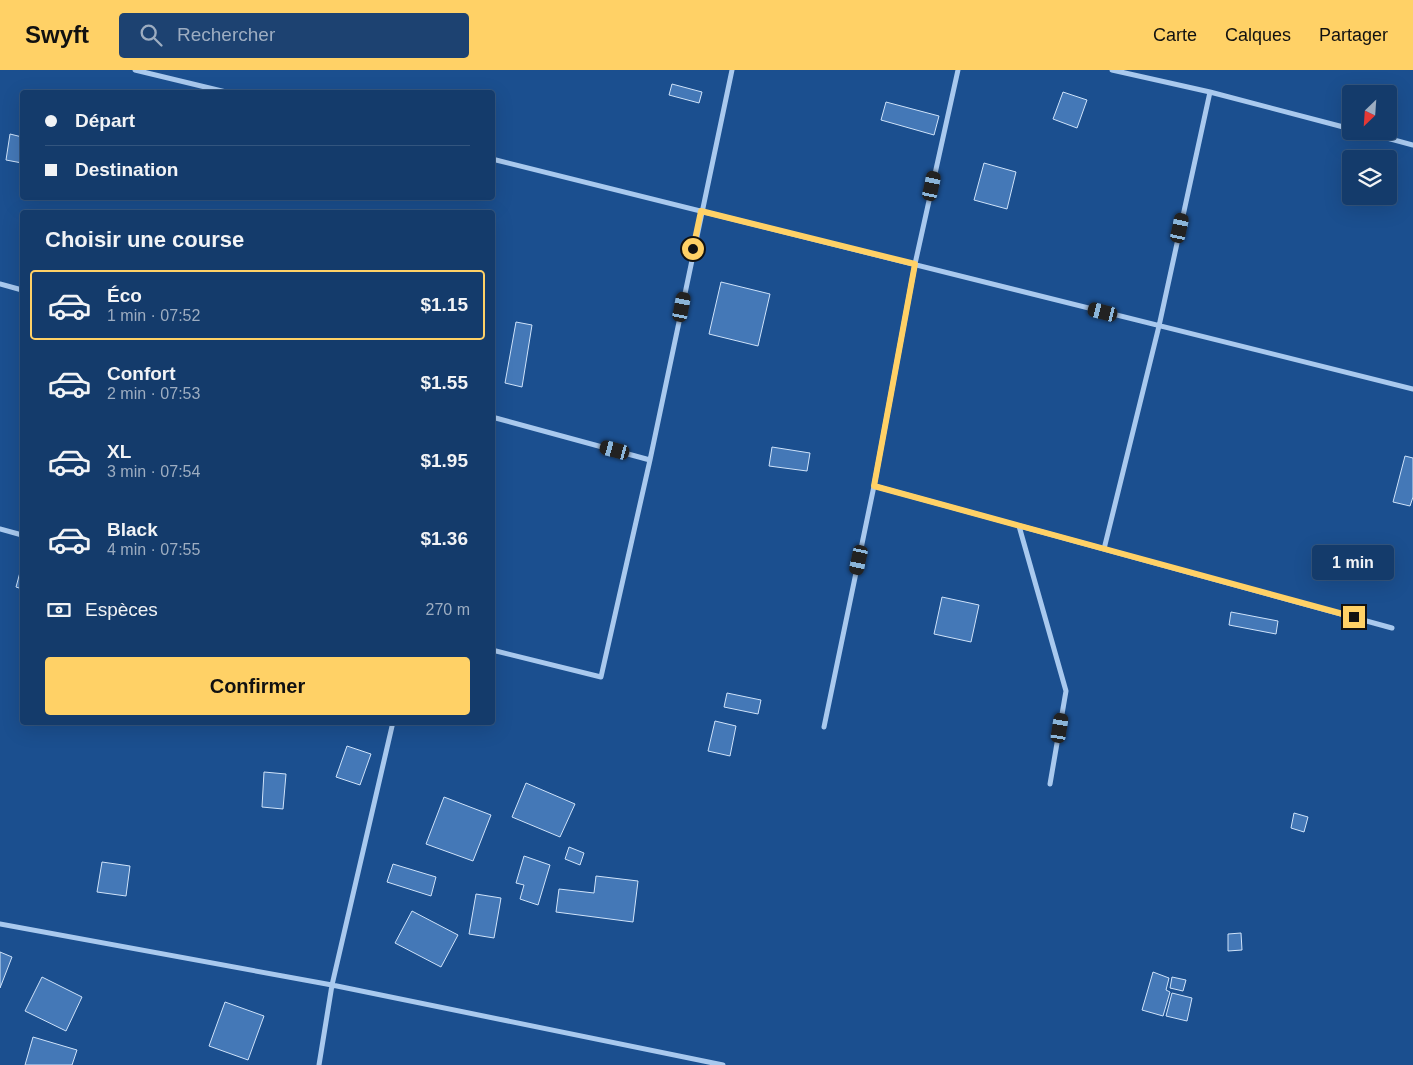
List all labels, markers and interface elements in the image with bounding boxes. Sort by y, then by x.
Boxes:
search box [119,13,469,58]
text: Swyft [25,21,89,48]
icon: search [137,21,165,49]
text: Rechercher [177,24,275,45]
text: Carte [1153,25,1197,45]
text: Calques [1225,25,1291,45]
text: Partager [1319,25,1388,45]
north arrow [1342,85,1398,140]
map controls [1342,85,1397,205]
text: Départ [75,110,135,131]
button: layers [1342,150,1397,205]
text: Destination [75,159,178,180]
car [921,170,942,202]
car [1169,212,1190,244]
text: Choisir une course [45,227,244,252]
route start [682,238,704,260]
icon: car [47,283,92,328]
text: Éco [107,285,142,306]
car [671,291,692,323]
text: $1.15 [420,294,468,315]
car [1086,301,1119,323]
text: 1 min · 07:52 [107,307,200,324]
icon: car [47,361,92,406]
text: Confort [107,363,176,384]
text: $1.55 [420,372,468,393]
text: 2 min · 07:53 [107,385,200,402]
icon: car [47,439,92,484]
car [598,439,631,461]
text: XL [107,441,131,462]
text: $1.95 [420,450,468,471]
text: 3 min · 07:54 [107,463,200,480]
icon: car [47,517,92,562]
text: Black [107,519,158,540]
text: $1.36 [420,528,468,549]
text: 4 min · 07:55 [107,541,200,558]
car [848,544,869,576]
callout: 1 min [1313,544,1395,580]
text: 1 min [1332,554,1374,571]
icon: cash [45,596,73,624]
text: Espèces [85,599,158,620]
text: 270 m [426,601,470,618]
route end [1343,606,1365,628]
button: Confirmer [45,657,470,715]
car [1050,712,1069,744]

